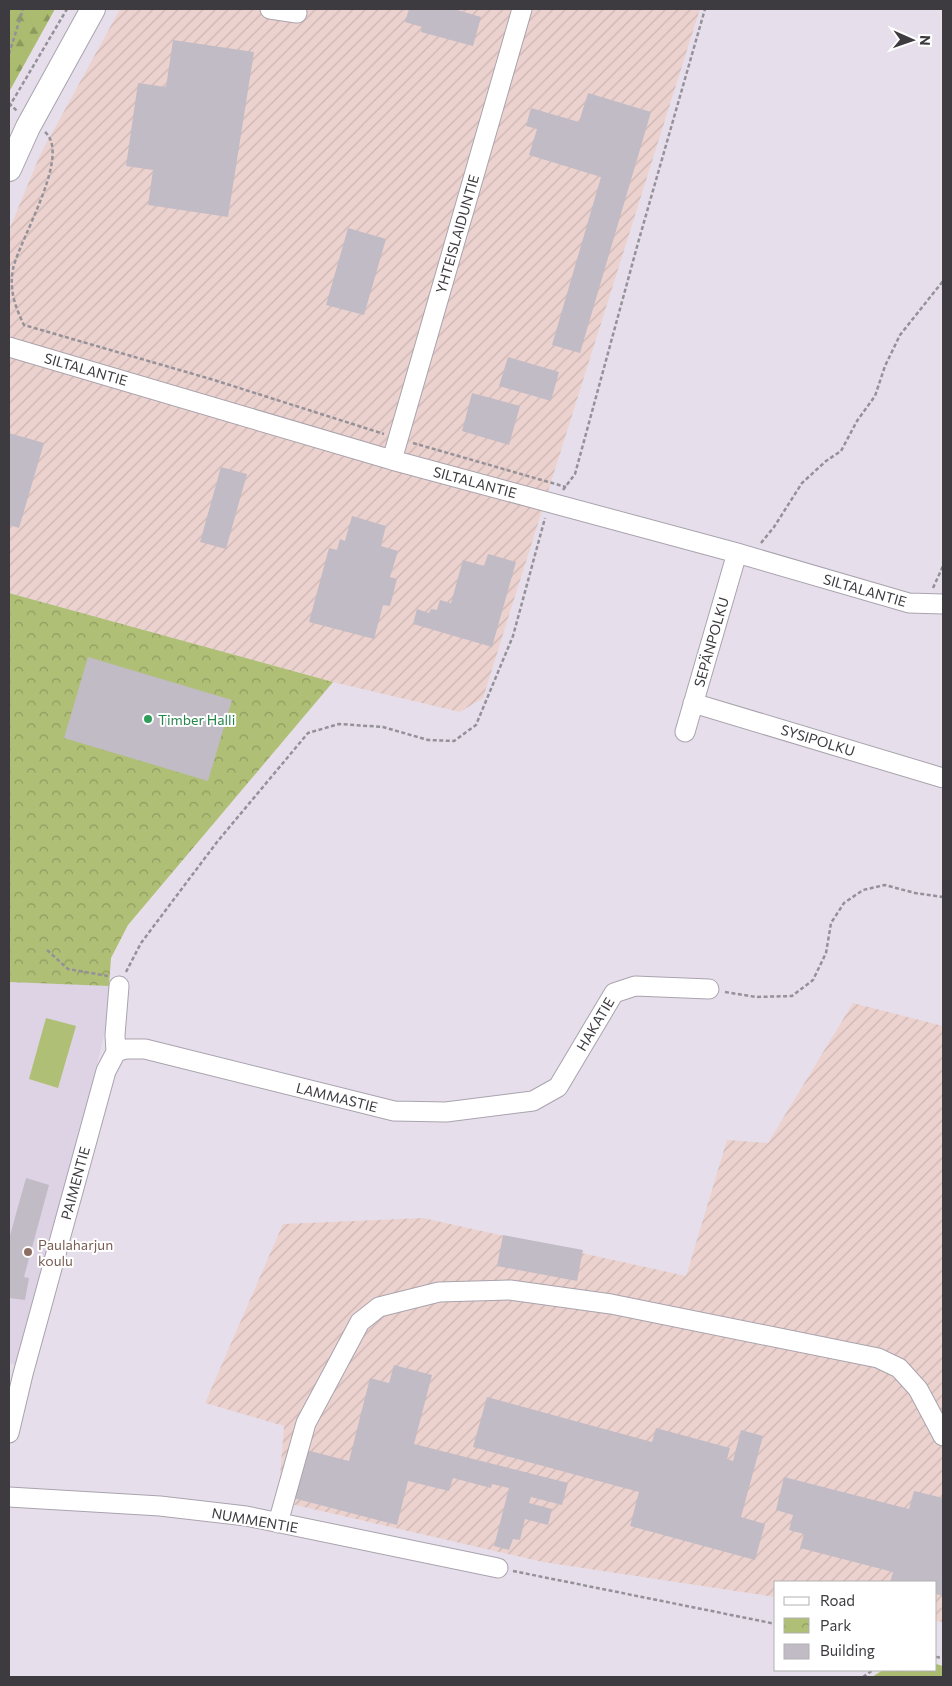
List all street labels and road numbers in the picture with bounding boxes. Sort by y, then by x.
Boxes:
street label: YHTEISLAIDUNTIE [432,173,482,295]
street label: SILTALANTIE [43,349,129,389]
street label: SILTALANTIE [431,463,519,501]
street label: SILTALANTIE [822,570,908,610]
street label: SEPÄNPOLKU [690,595,732,689]
street label: SYSIPOLKU [779,721,857,759]
street label: HAKATIE [572,994,618,1054]
street label: LAMMASTIE [294,1079,380,1115]
street label: PAIMENTIE [57,1145,93,1221]
street label: NUMMENTIE [210,1504,300,1536]

